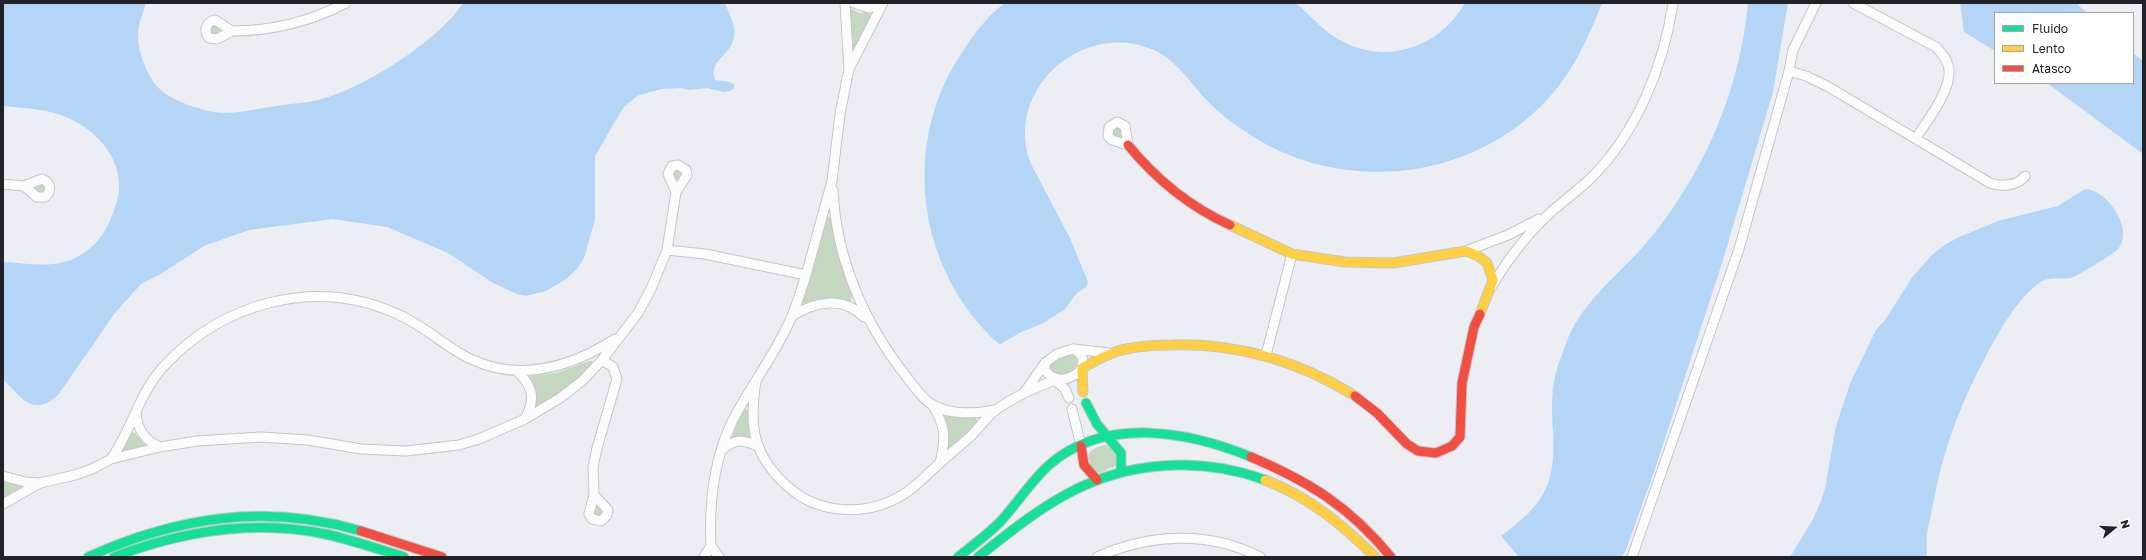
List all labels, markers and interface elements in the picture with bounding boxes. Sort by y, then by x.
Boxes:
legend [1994,12,2134,84]
text: Fluido [2032,21,2068,36]
text: Lento [2032,41,2065,56]
text: Atasco [2032,61,2071,76]
north arrow [2094,508,2134,548]
text: N [2118,518,2133,530]

